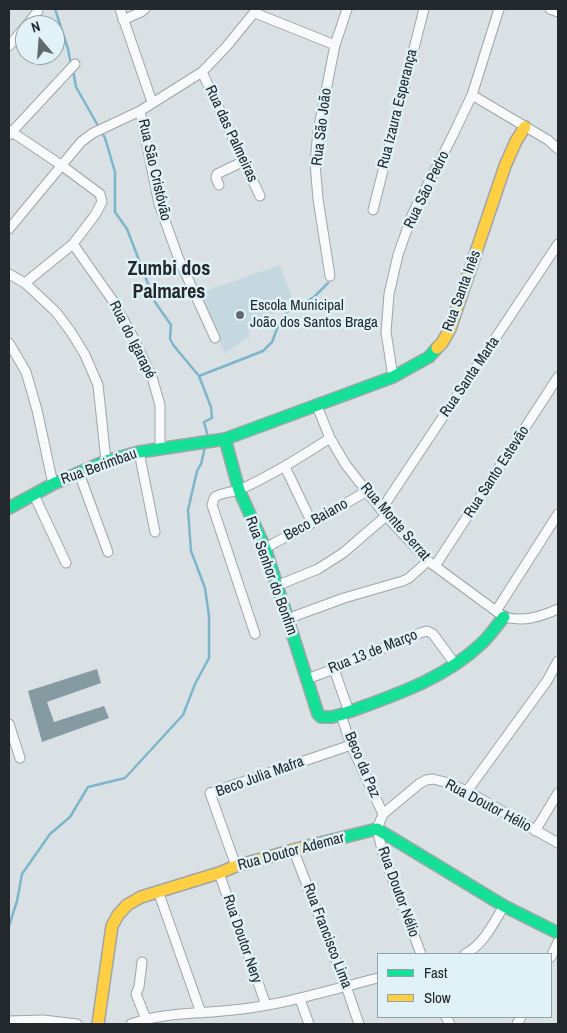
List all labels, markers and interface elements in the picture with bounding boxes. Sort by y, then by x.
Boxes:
north arrow [15,15,65,65]
text: N [29,17,42,37]
street label: Rua Izaura Esperança [374,47,422,171]
street label: Rua das Palmeiras [201,83,261,185]
street label: Rua São João [308,87,336,167]
street label: Rua São Cristóvão [134,117,174,223]
street label: Rua São Pedro [400,148,454,232]
street label: Rua Santa Inês [439,248,485,334]
district label: Zumbi dos Palmares [128,258,210,305]
place label: Escola Municipal João dos Santos Braga [250,297,378,332]
street label: Rua do Igarapé [105,298,159,382]
marker: Escola Municipal João dos Santos Braga [234,309,246,321]
street label: Rua Santa Marta [437,333,503,421]
street label: Rua Santo Estevão [461,423,533,521]
street label: Rua Berimbau [59,445,139,489]
street label: Rua Monte Serrat [356,479,434,565]
street label: Beco Baiano [281,495,351,545]
street label: Rua Senhor do Bonfim [241,514,301,638]
street label: Rua 13 de Março [326,626,420,678]
street label: Beco da Paz [340,729,384,801]
street label: Beco Julia Mafra [214,753,306,801]
street label: Rua Doutor Hélio [442,776,534,836]
street label: Rua Doutor Ademar [236,829,346,875]
street label: Rua Doutor Nélio [373,844,423,940]
street label: Rua Francisco Lima [299,881,355,991]
street label: Rua Doutor Nery [218,892,266,986]
legend [377,953,552,1018]
text: Fast [424,962,447,983]
text: Slow [424,987,451,1008]

